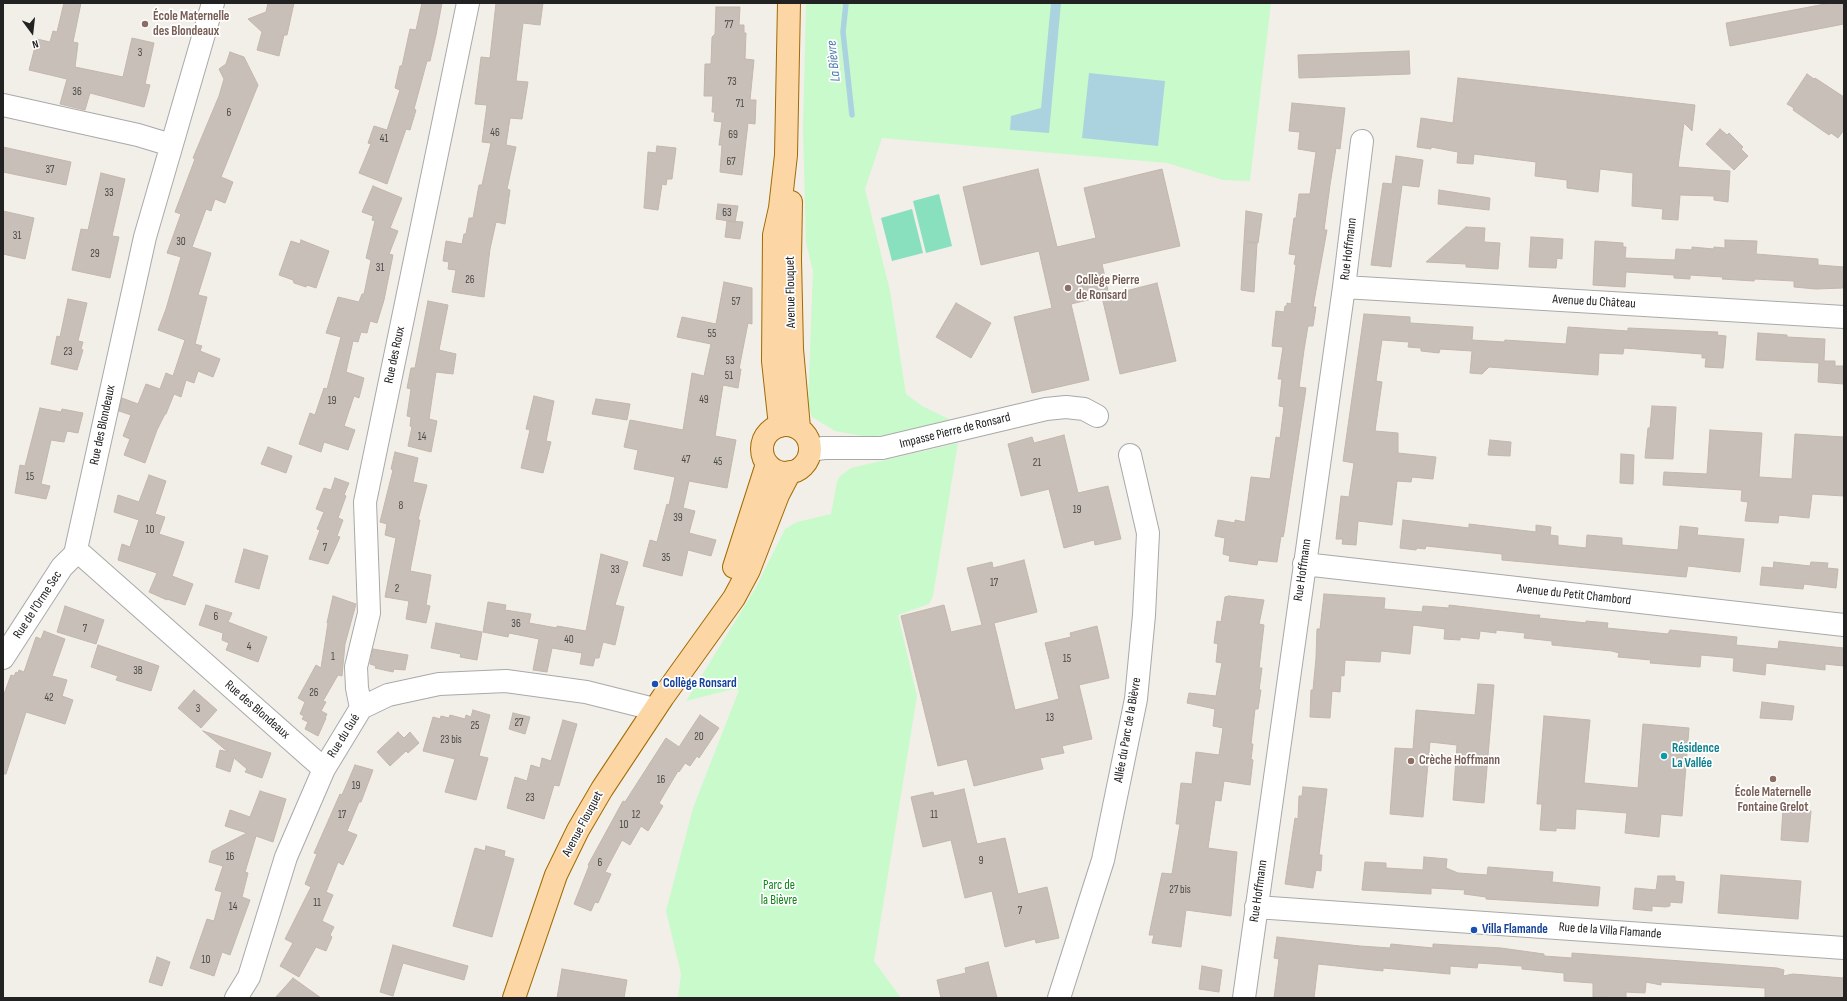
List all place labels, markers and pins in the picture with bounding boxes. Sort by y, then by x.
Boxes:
place label: École Maternelle des Blondeaux [153,9,229,40]
marker: École Maternelle des Blondeaux [140,19,150,29]
place label: Collège Pierre de Ronsard [1076,273,1140,304]
marker: Collège Pierre de Ronsard [1063,283,1073,293]
place label: Collège Ronsard [663,676,737,692]
marker: Collège Ronsard [650,679,660,689]
place label: Résidence La Vallée [1672,741,1719,772]
marker: Résidence La Vallée [1659,751,1669,761]
place label: Crèche Hoffmann [1419,753,1500,769]
marker: Crèche Hoffmann [1406,756,1416,766]
marker: École Maternelle Fontaine Grelot [1768,774,1778,784]
place label: École Maternelle Fontaine Grelot [1735,785,1811,816]
place label: Villa Flamande [1482,922,1548,938]
marker: Villa Flamande [1469,925,1479,935]

